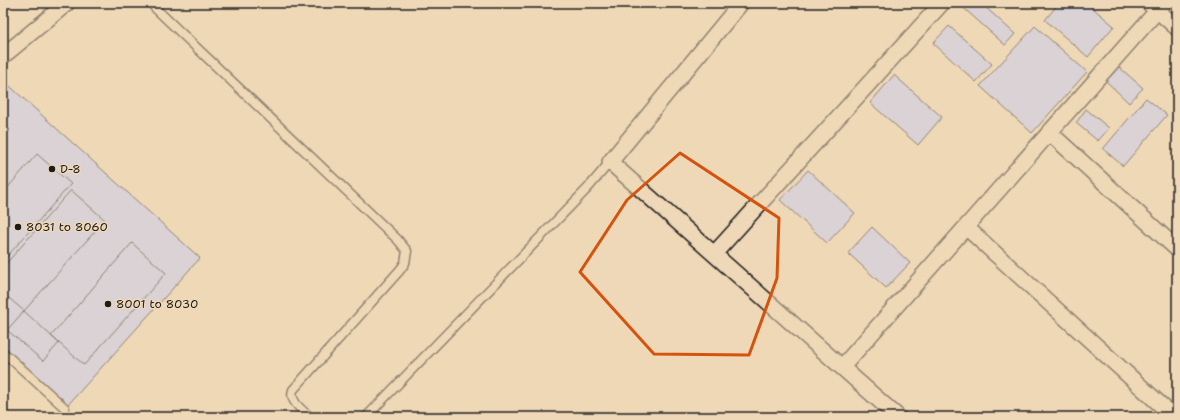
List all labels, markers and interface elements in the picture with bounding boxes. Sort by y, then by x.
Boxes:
place label: D-8 [60,161,81,177]
marker: D-8 [47,164,57,174]
place label: 8031 to 8060 [26,219,108,235]
marker: 8031 to 8060 [13,222,23,232]
place label: 8001 to 8030 [116,296,198,312]
marker: 8001 to 8030 [103,299,113,309]

